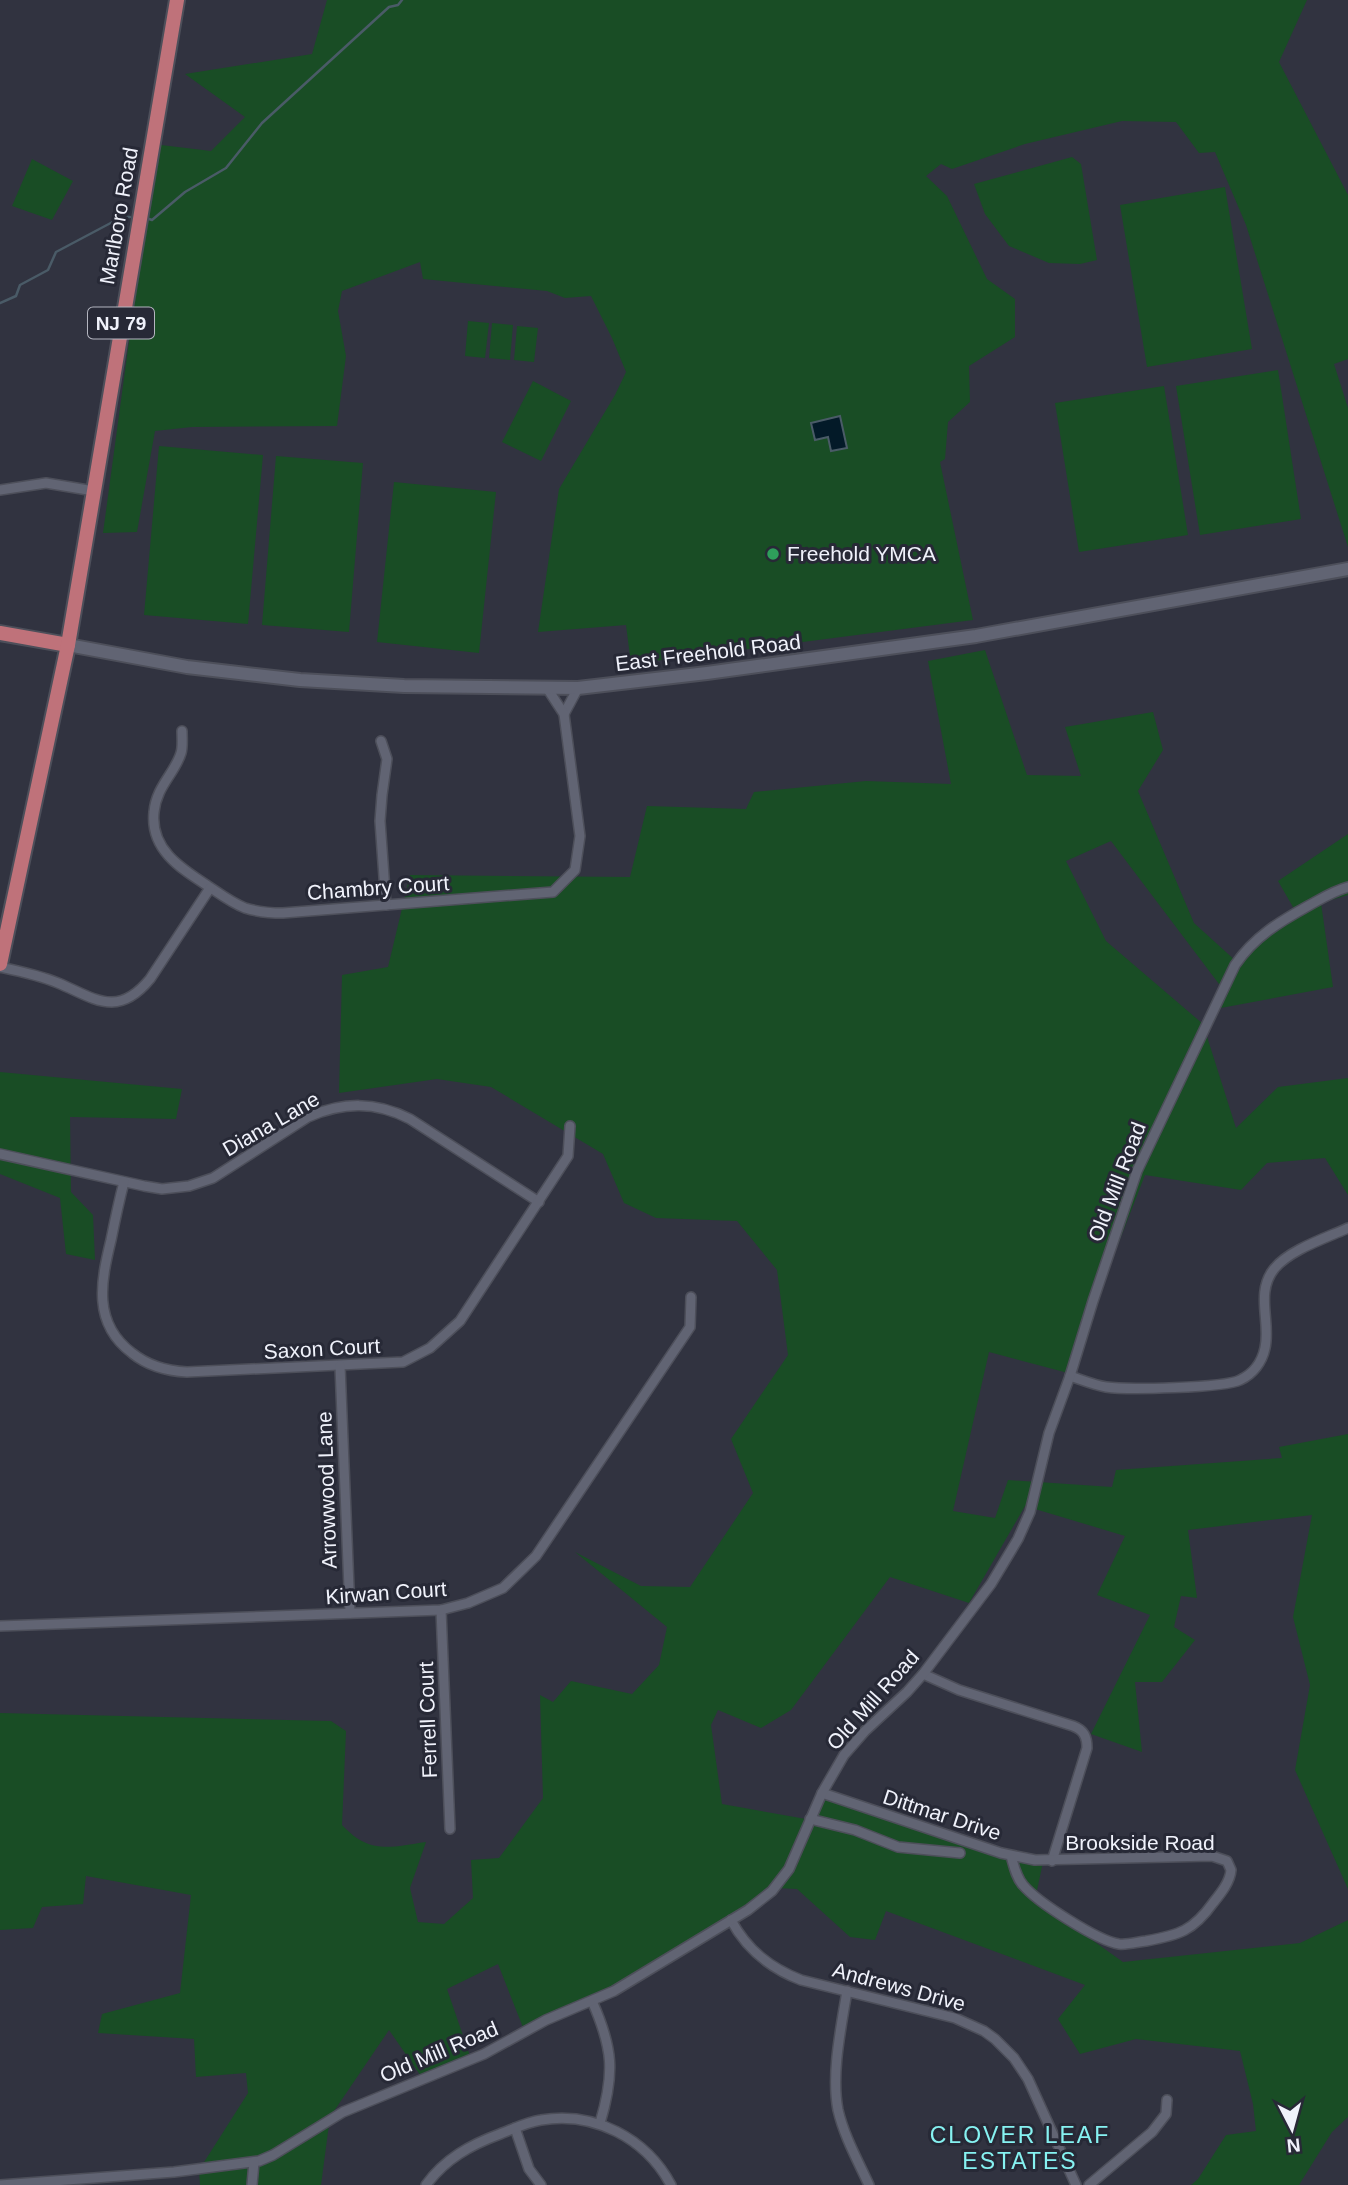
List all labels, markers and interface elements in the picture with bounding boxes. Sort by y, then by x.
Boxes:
street label: Marlboro Road [95,146,142,286]
road number: NJ 79 [88,308,154,338]
place label: Freehold YMCA [787,542,936,565]
marker: Freehold YMCA [765,546,781,562]
street label: East Freehold Road [614,630,802,675]
street label: Chambry Court [306,871,450,904]
street label: Diana Lane [218,1087,323,1160]
street label: Old Mill Road [1083,1119,1150,1245]
street label: Saxon Court [263,1334,381,1363]
street label: Arrowwood Lane [312,1411,341,1569]
street label: Kirwan Court [325,1577,447,1608]
street label: Old Mill Road [822,1645,923,1754]
street label: Ferrell Court [414,1661,441,1779]
street label: Dittmar Drive [880,1785,1004,1844]
street label: Brookside Road [1065,1831,1215,1854]
street label: Andrews Drive [830,1958,968,2015]
street label: Old Mill Road [376,2016,501,2087]
north arrow [1257,2094,1327,2164]
district label: CLOVER LEAF ESTATES [930,2122,1110,2174]
text: N [1286,2134,1302,2157]

